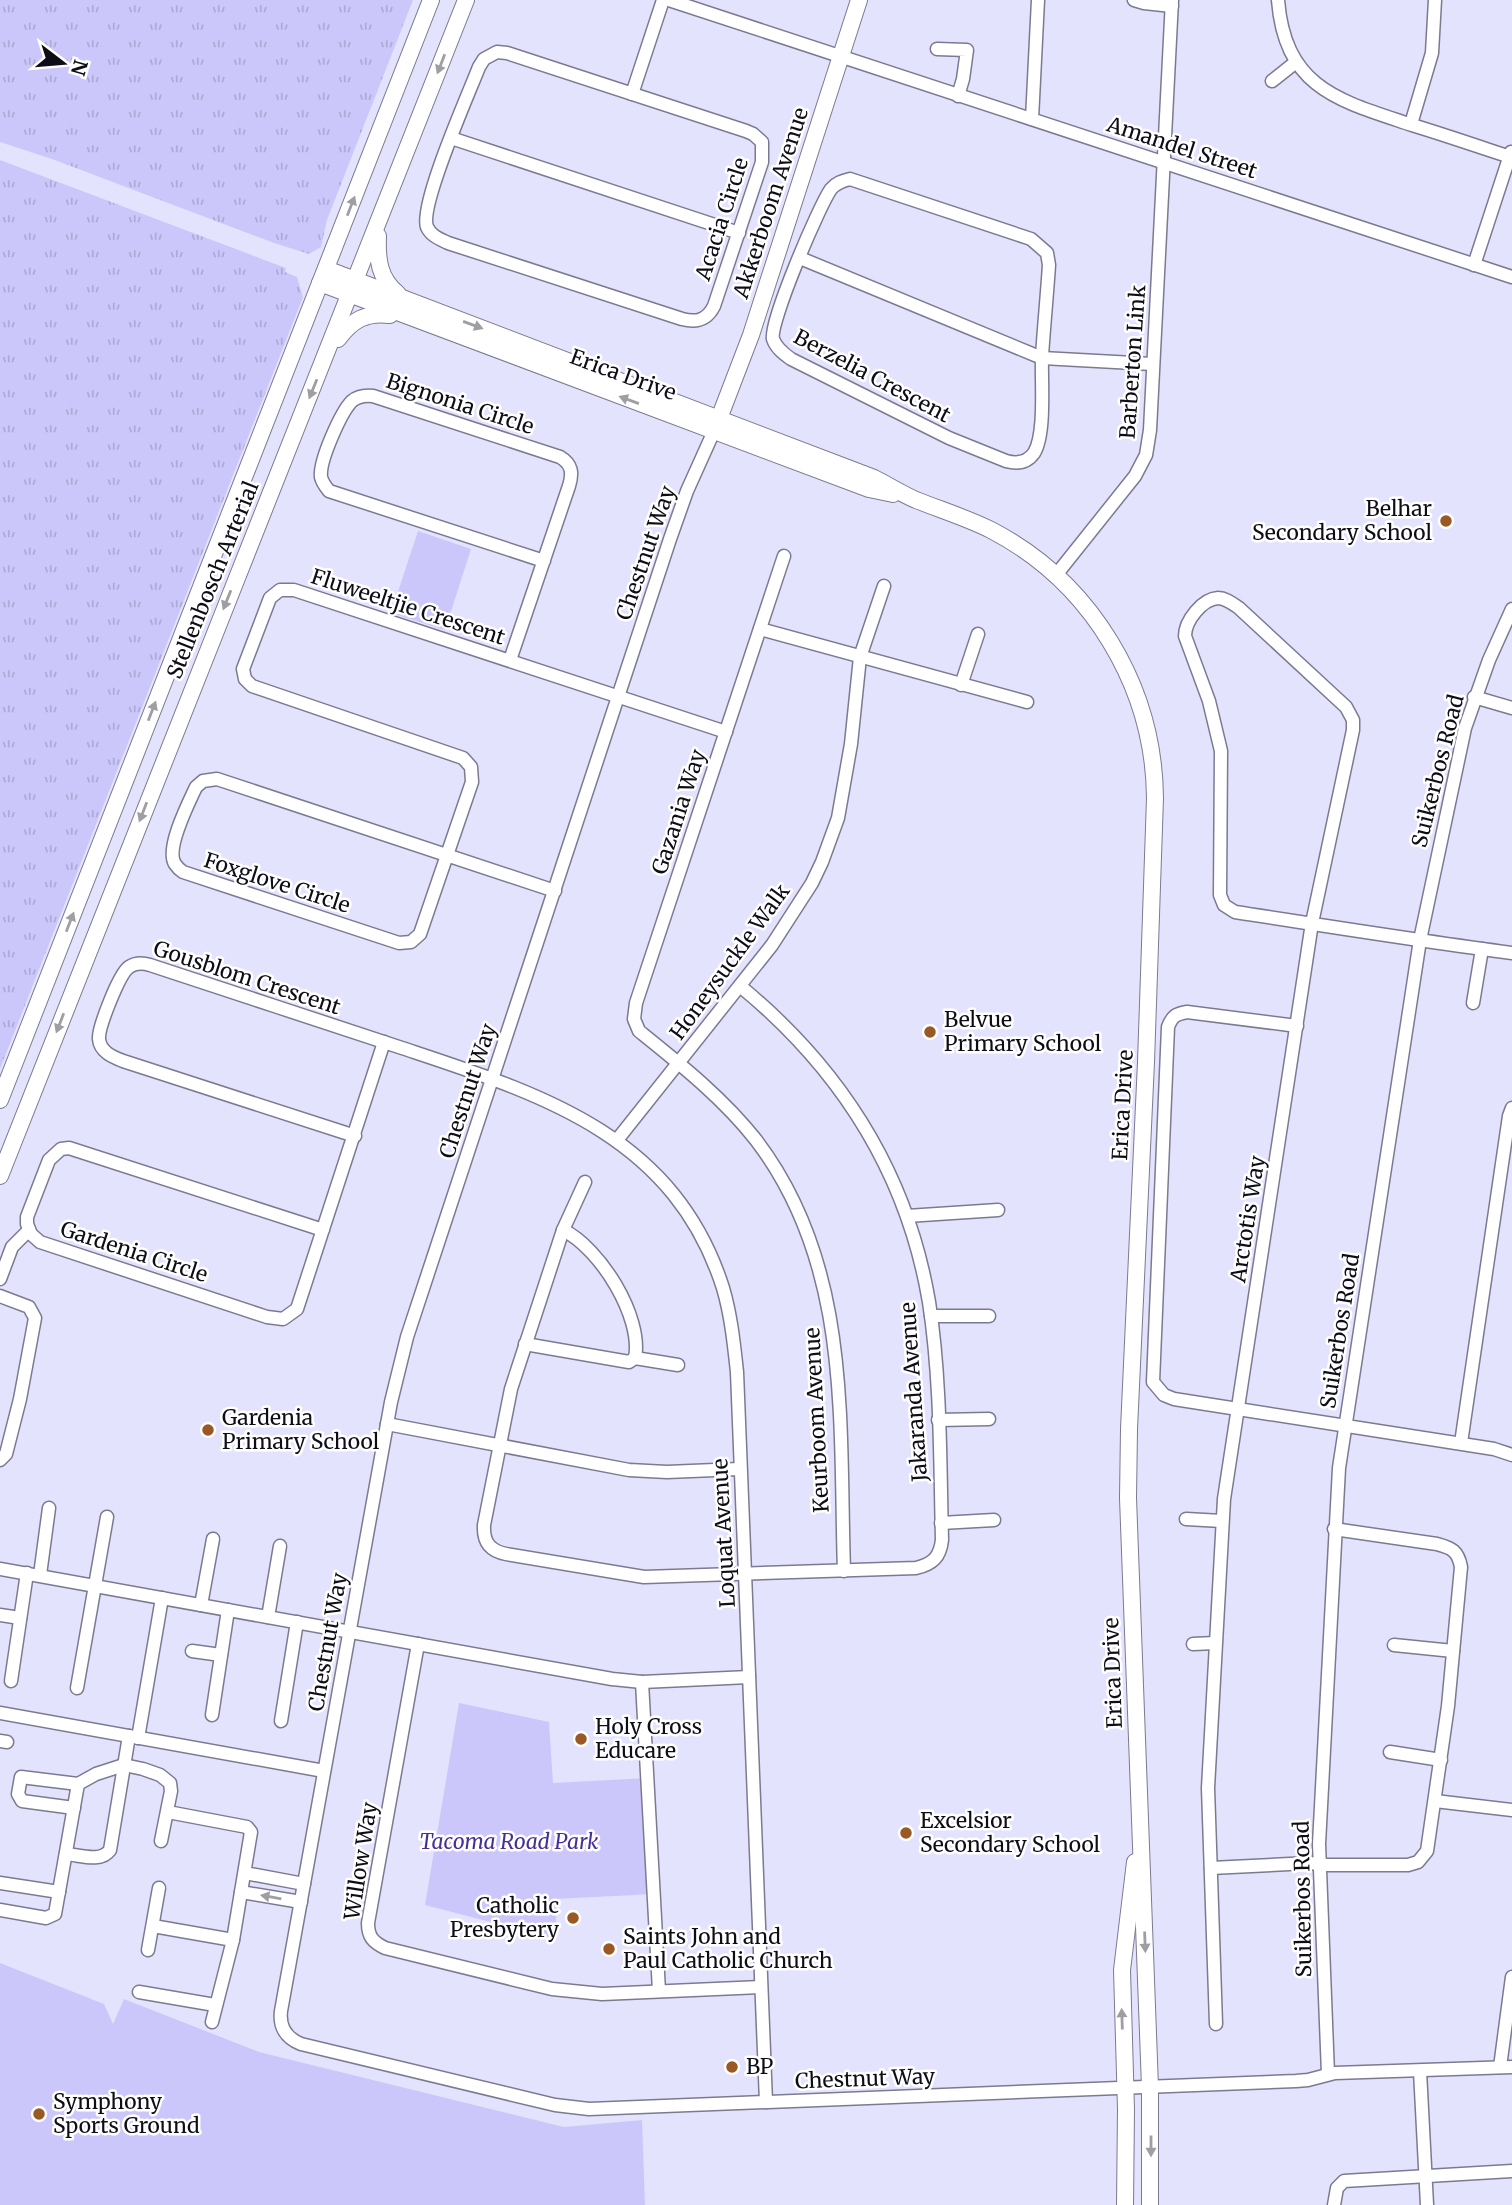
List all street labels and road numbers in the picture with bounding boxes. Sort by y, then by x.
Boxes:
street label: Akkerboom Avenue [727,104,814,302]
street label: Amandel Street [1103,110,1261,184]
street label: Acacia Circle [689,154,754,284]
street label: Barberton Link [1114,283,1151,440]
street label: Berzelia Crescent [789,323,955,428]
street label: Erica Drive [566,343,680,406]
street label: Bignonia Circle [383,367,537,440]
street label: Stellenbosch Arterial [161,477,265,683]
street label: Chestnut Way [610,481,681,623]
street label: Fluweeltjie Crescent [308,562,509,651]
street label: Suikerbos Road [1405,691,1470,850]
street label: Gazania Way [646,745,712,878]
street label: Foxglove Circle [201,846,354,919]
street label: Honeysuckle Walk [664,878,796,1045]
street label: Gousblom Crescent [150,935,344,1021]
street label: Chestnut Way [433,1019,502,1162]
street label: Erica Drive [1106,1049,1139,1161]
street label: Arctotis Way [1224,1153,1271,1285]
street label: Gardenia Circle [57,1215,211,1288]
street label: Suikerbos Road [1314,1251,1365,1410]
street label: Jakaranda Avenue [894,1301,933,1484]
street label: Keurboom Avenue [798,1327,835,1513]
street label: Loquat Avenue [706,1458,741,1608]
street label: Chestnut Way [302,1570,353,1713]
street label: Erica Drive [1097,1617,1128,1729]
street label: Willow Way [338,1799,383,1923]
street label: Suikerbos Road [1288,1820,1317,1978]
street label: Chestnut Way [794,2063,936,2094]

